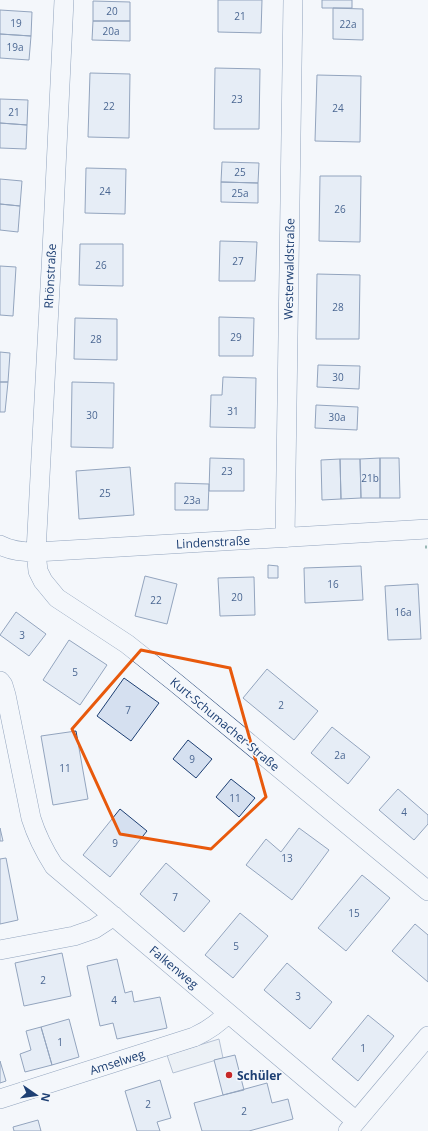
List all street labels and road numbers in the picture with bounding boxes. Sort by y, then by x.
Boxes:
street label: Westerwaldstraße [280,218,298,320]
street label: Rhönstraße [40,243,60,309]
street label: Lindenstraße [176,532,251,552]
street label: Kurt-Schumacher-Straße [167,673,283,775]
street label: Falkenweg [146,942,202,993]
street label: Amselweg [87,1045,147,1079]

